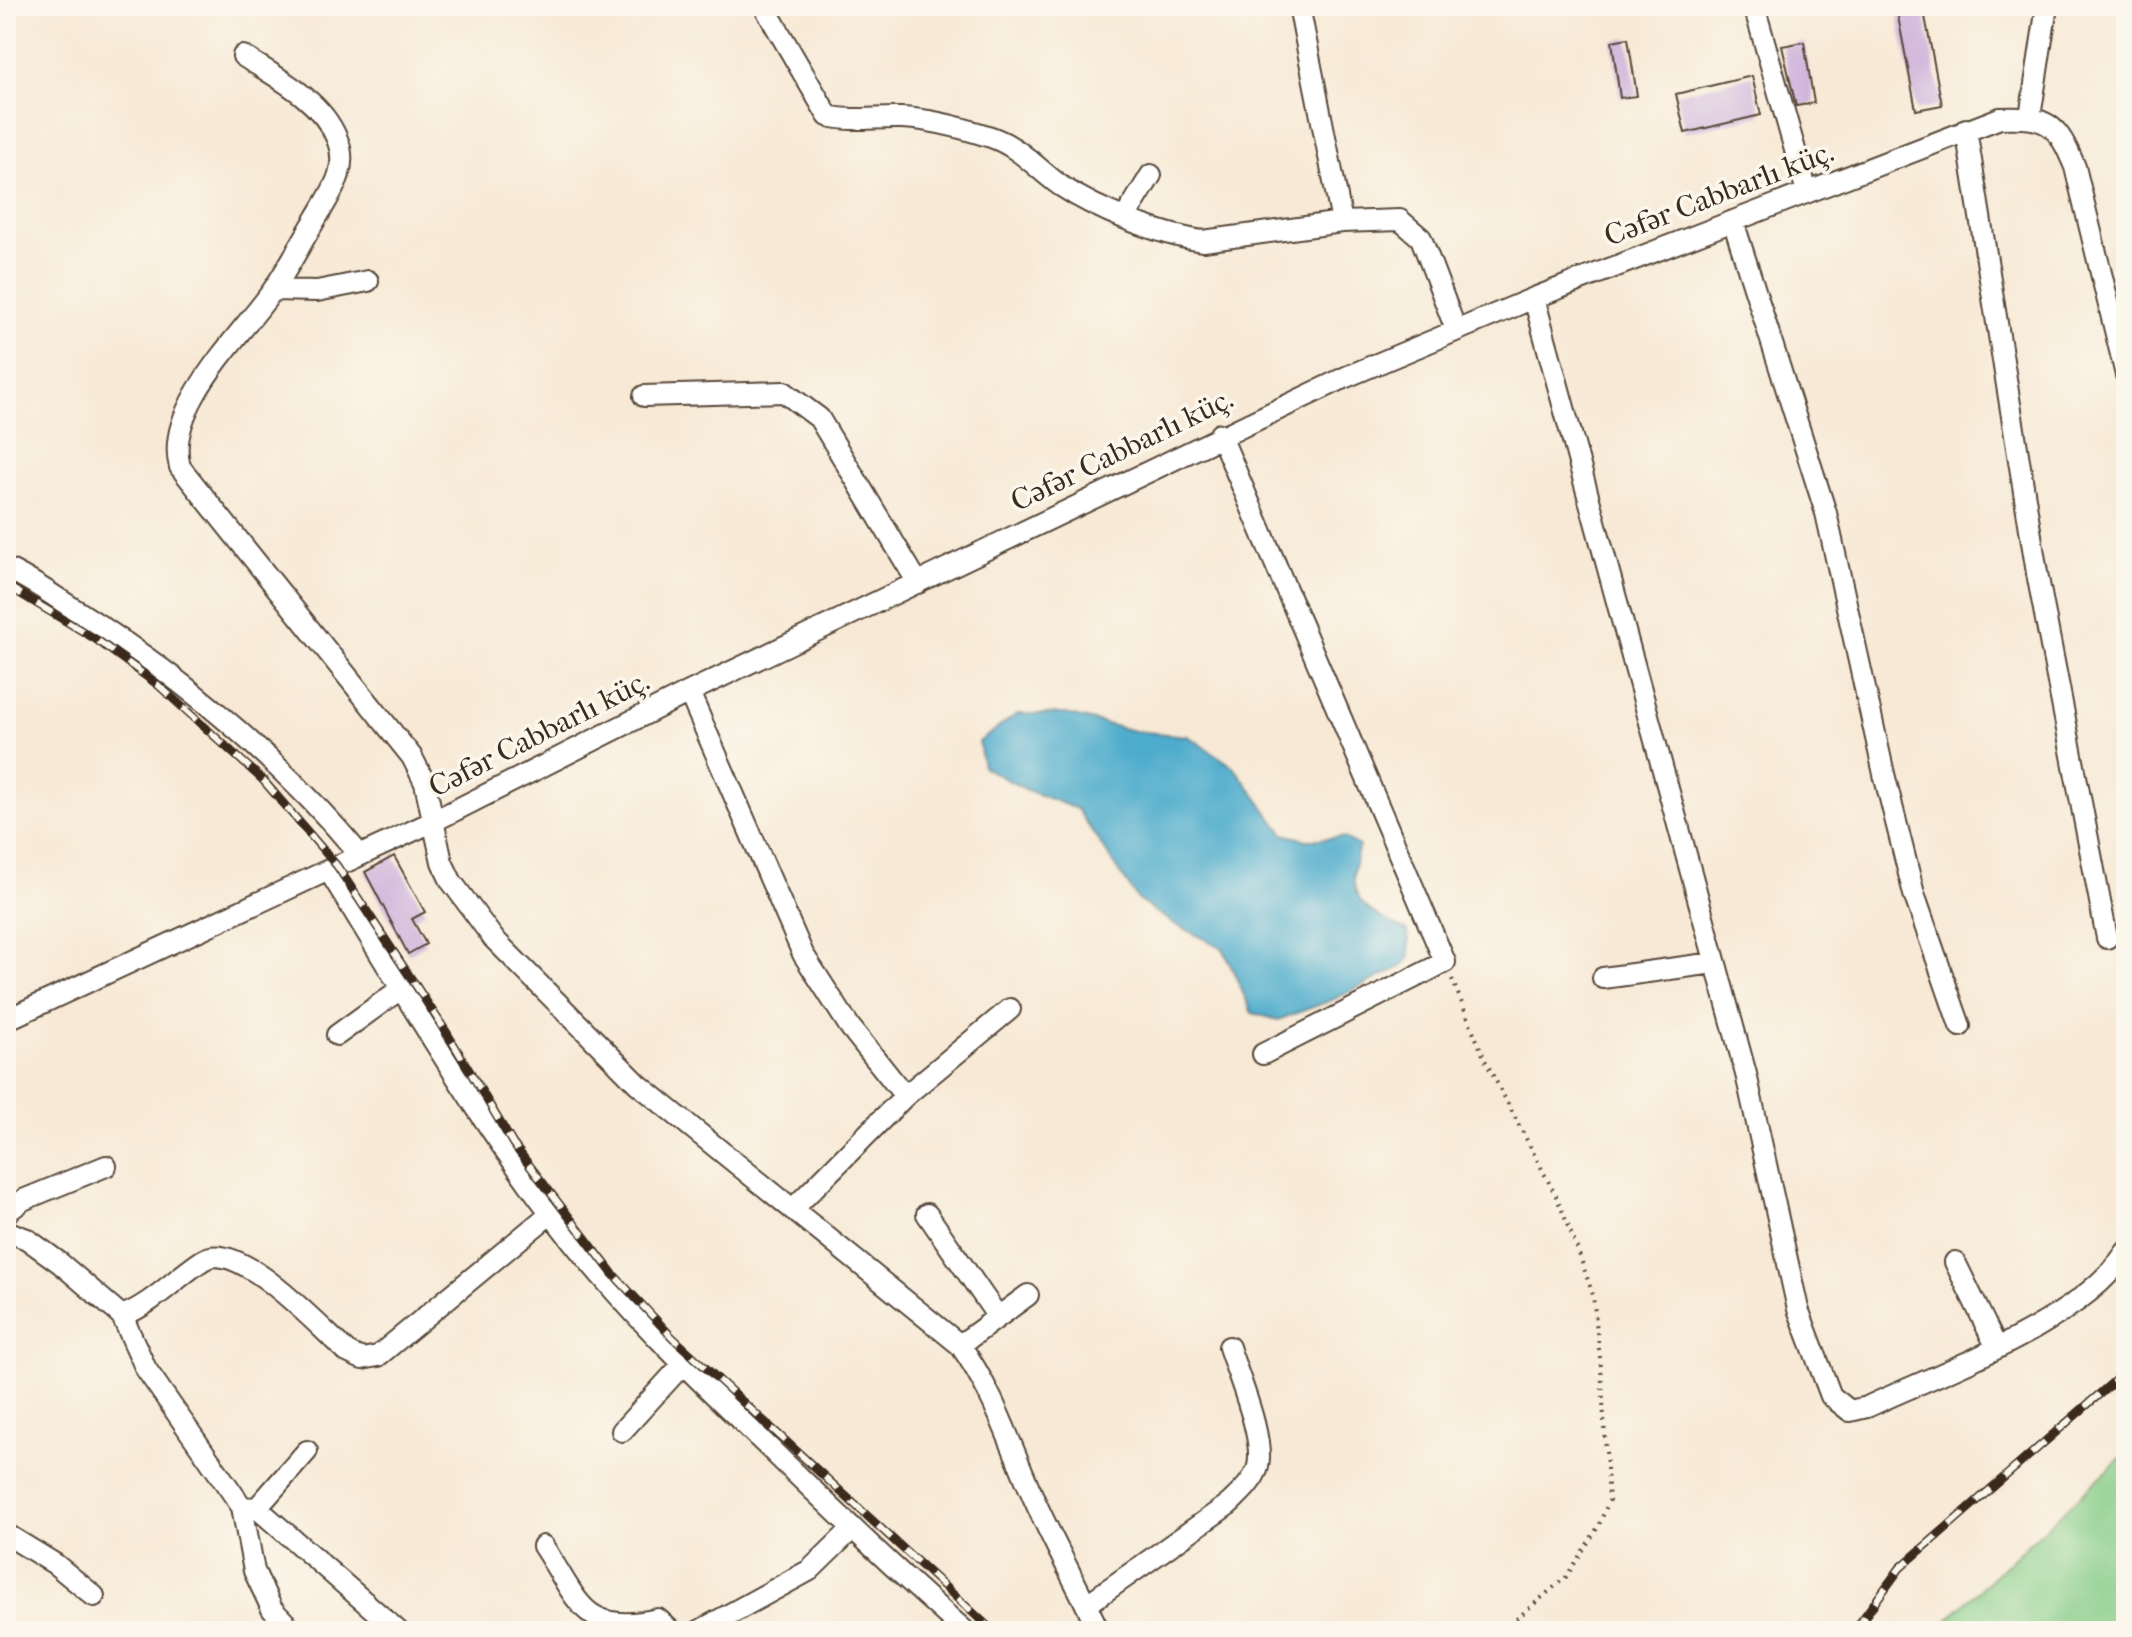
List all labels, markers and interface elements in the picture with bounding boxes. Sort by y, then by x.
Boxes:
street label: Cəfər Cabbarlı küç. [1599,134,1839,254]
street label: Cəfər Cabbarlı küç. [1005,381,1239,519]
street label: Cəfər Cabbarlı küç. [423,663,655,805]

